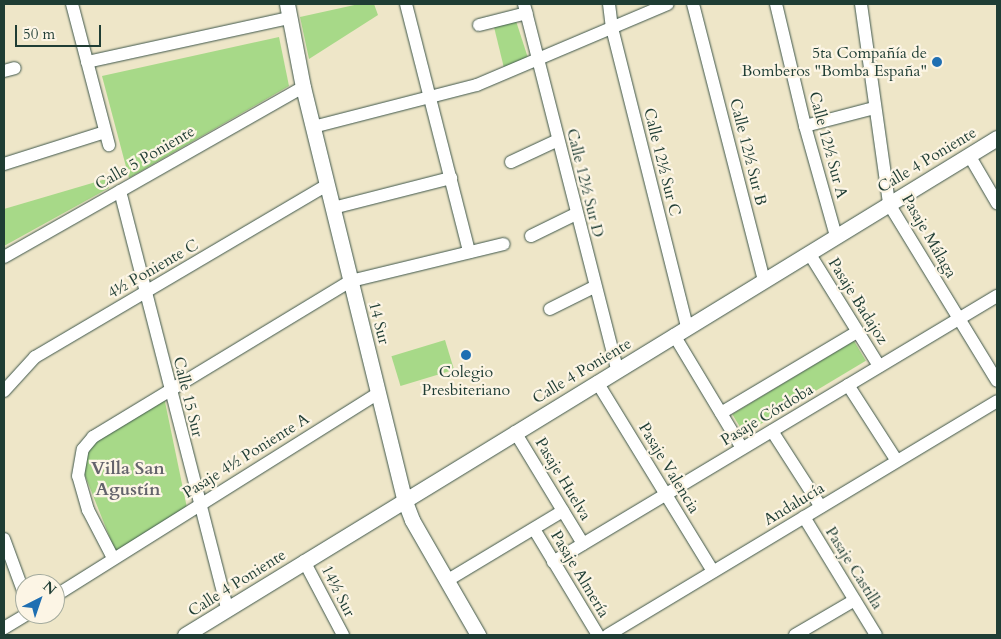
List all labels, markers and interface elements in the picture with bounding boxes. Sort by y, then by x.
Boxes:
scale bar [18,15,104,47]
text: 50 m [23,24,55,44]
place label: 5ta Compañía de Bomberos "Bomba España" [741,43,927,81]
marker: 5ta Compañía de Bomberos "Bomba España" [931,56,943,68]
street label: Calle 12½ Sur A [804,89,852,201]
street label: Calle 12½ Sur B [725,97,771,207]
street label: Calle 12½ Sur C [639,106,685,218]
street label: Calle 5 Poniente [92,122,198,194]
street label: Calle 4 Poniente [874,123,980,197]
street label: Calle 12½ Sur D [562,127,608,239]
street label: Pasaje Málaga [897,191,961,281]
street label: 4½ Poniente C [104,235,202,303]
street label: Pasaje Badajoz [824,254,892,348]
street label: 14 Sur [364,300,394,346]
street label: Calle 4 Poniente [529,334,635,408]
marker: Colegio Presbiteriano [460,349,472,361]
street label: Calle 15 Sur [169,355,207,439]
place label: Colegio Presbiteriano [422,362,510,400]
street label: Pasaje Córdoba [717,380,817,450]
street label: Pasaje 4½ Poniente A [179,409,313,503]
street label: Pasaje Valencia [634,419,704,517]
street label: Pasaje Huelva [531,434,595,524]
district label: Villa San Agustín [91,459,165,502]
street label: Andalucía [760,478,828,530]
street label: Pasaje Castilla [821,523,887,613]
street label: Pasaje Almería [546,527,614,621]
street label: Calle 4 Poniente [185,545,289,621]
street label: 14½ Sur [317,562,359,620]
north arrow [15,574,65,624]
text: N [39,577,60,599]

